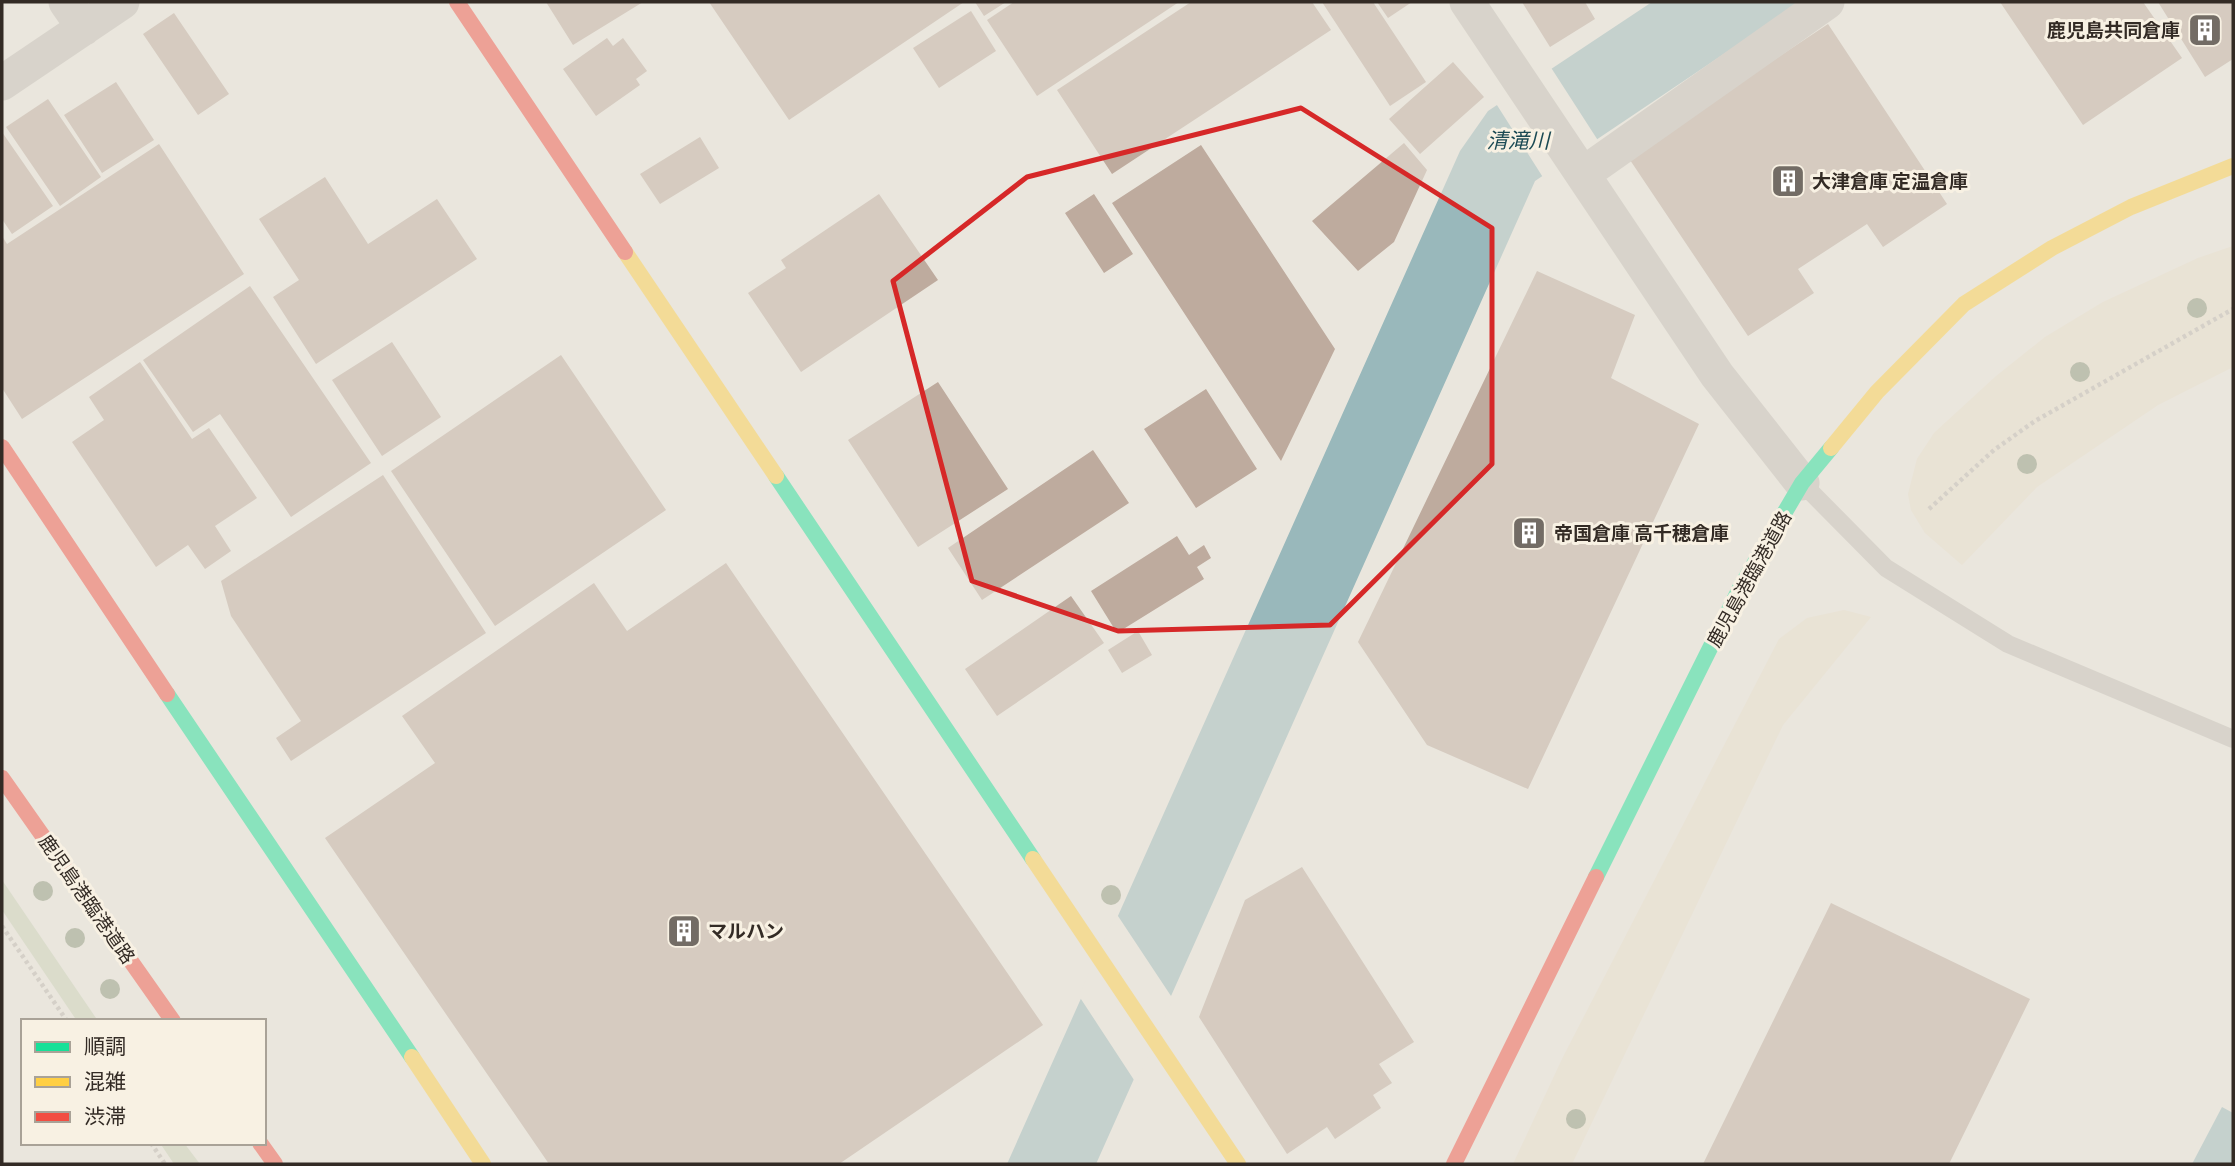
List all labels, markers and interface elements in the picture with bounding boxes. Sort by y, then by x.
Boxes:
building icon: 鹿児島共同倉庫 [2186,11,2224,49]
place label: 鹿児島共同倉庫 [2047,18,2180,42]
water label: 清滝川 [1487,127,1551,154]
building icon: 大津倉庫 定温倉庫 [1769,162,1807,200]
place label: 大津倉庫 定温倉庫 [1812,169,1968,193]
street label: 鹿児島港臨港道路 [1702,507,1796,651]
building icon: 帝国倉庫 高千穂倉庫 [1510,514,1548,552]
place label: 帝国倉庫 高千穂倉庫 [1554,521,1729,545]
street label: 鹿児島港臨港道路 [34,830,140,968]
building icon: マルハン [665,912,703,950]
place label: マルハン [708,919,784,943]
legend [21,1019,266,1145]
text: 順調 [84,1033,126,1060]
text: 混雑 [84,1068,126,1095]
text: 渋滞 [84,1103,126,1130]

